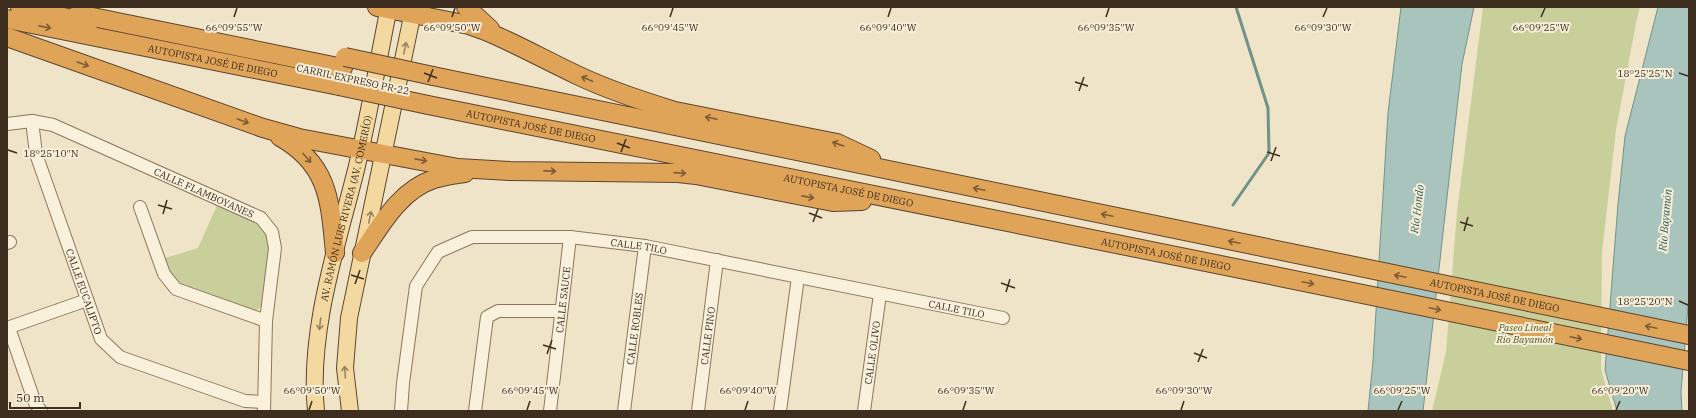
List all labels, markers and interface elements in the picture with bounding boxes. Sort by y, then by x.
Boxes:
text: 66°09'55"W [205,21,263,34]
text: 66°09'50"W [423,21,481,34]
text: 66°09'45"W [641,21,699,34]
text: 66°09'40"W [859,21,917,34]
text: 66°09'35"W [1077,21,1135,34]
text: 66°09'30"W [1294,21,1352,34]
text: 66°09'25"W [1512,21,1570,34]
one-way arrow [38,23,51,31]
street label: AUTOPISTA JOSÉ DE DIEGO [147,42,279,80]
one-way arrow [402,42,410,55]
one-way arrow [77,61,89,69]
street label: CARRIL EXPRESO PR-22 [295,61,410,98]
text: 18°25'25"N [1618,67,1673,80]
one-way arrow [581,75,593,82]
street label: AUTOPISTA JOSÉ DE DIEGO [465,107,597,146]
street label: AV. RAMÓN LUIS RIVERA (AV. COMERÍO) [318,114,375,303]
one-way arrow [704,114,717,122]
one-way arrow [237,118,249,126]
one-way arrow [832,140,844,148]
text: 18°25'10"N [24,147,79,160]
one-way arrow [302,153,311,163]
one-way arrow [414,157,427,165]
street label: CALLE FLAMBOYANES [152,165,256,221]
one-way arrow [543,167,556,175]
one-way arrow [673,170,686,177]
street label: AUTOPISTA JOSÉ DE DIEGO [782,171,914,210]
water label: Río Hondo [1407,183,1427,235]
one-way arrow [973,184,986,192]
water label: Río Bayamón [1655,188,1675,253]
one-way arrow [801,193,814,201]
one-way arrow [366,210,374,223]
one-way arrow [1100,211,1113,219]
street label: AUTOPISTA JOSÉ DE DIEGO [1100,235,1232,274]
street label: CALLE TILO [610,236,668,257]
one-way arrow [1228,237,1241,245]
street label: CALLE EUCALIPTO [63,247,105,336]
street label: CALLE SAUCE [553,266,574,334]
one-way arrow [1394,271,1407,279]
street label: AUTOPISTA JOSÉ DE DIEGO [1429,276,1561,315]
one-way arrow [1301,279,1314,287]
street label: CALLE ROBLES [624,292,646,366]
text: 18°25'20"N [1618,295,1673,308]
street label: CALLE TILO [927,297,986,321]
one-way arrow [1428,305,1441,313]
street label: CALLE PINO [698,306,718,366]
one-way arrow [316,317,324,330]
street label: CALLE OLIVO [862,320,883,385]
park label: Paseo Lineal Río Bayamón [1496,321,1554,346]
one-way arrow [1645,323,1658,331]
one-way arrow [1569,335,1582,343]
one-way arrow [342,366,349,379]
scale bar [10,384,80,410]
text: 66°09'50"W [283,384,341,397]
text: 66°09'45"W [501,384,559,397]
text: 66°09'40"W [719,384,777,397]
text: 66°09'35"W [937,384,995,397]
text: 66°09'30"W [1155,384,1213,397]
text: 66°09'25"W [1373,384,1431,397]
text: 66°09'20"W [1591,384,1649,397]
text: 50 m [16,390,45,405]

